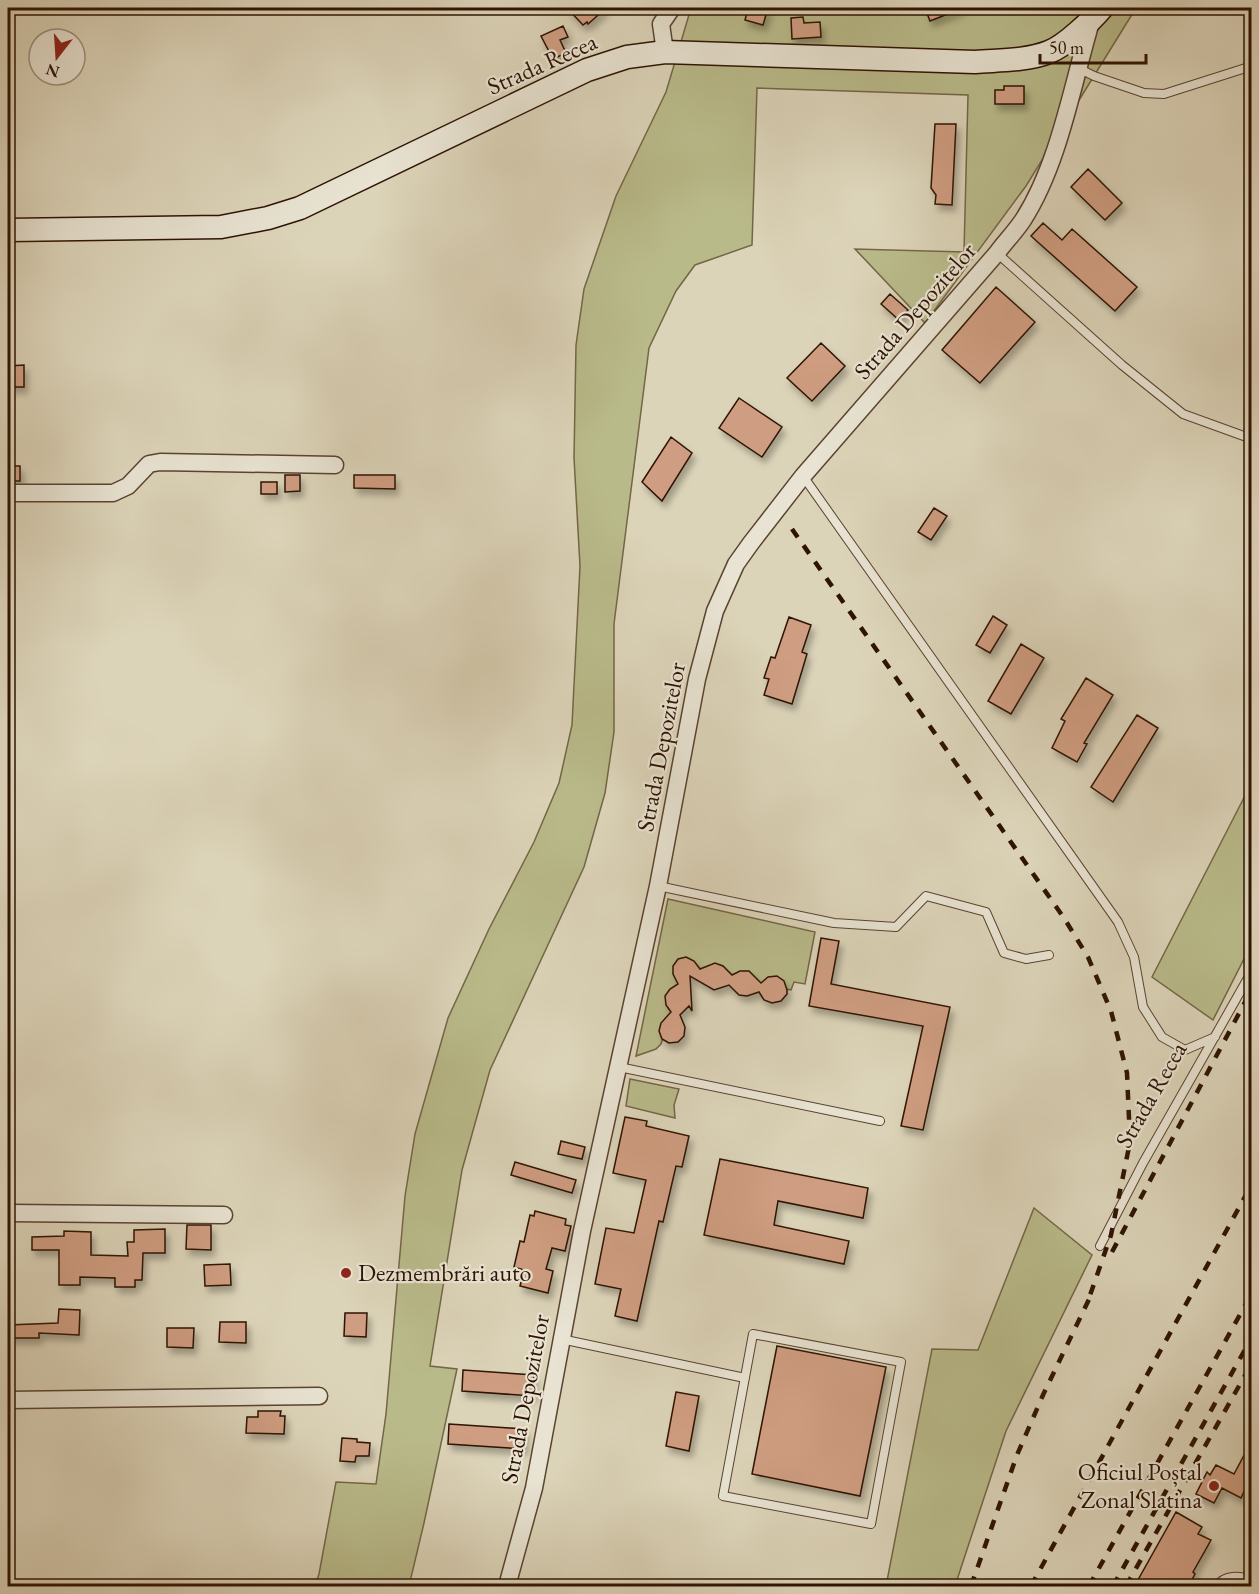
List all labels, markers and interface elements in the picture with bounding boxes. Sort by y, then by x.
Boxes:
street label: Strada Recea [482,25,602,102]
north arrow [27,27,87,87]
scale bar [1040,27,1146,65]
text: 50 m [1049,36,1084,59]
text: N [43,59,62,83]
street label: Strada Depozitelor [847,236,983,386]
street label: Strada Depozitelor [629,660,692,834]
street label: Strada Recea [1108,1036,1194,1153]
place label: Dezmembrări auto [358,1257,532,1288]
marker: Dezmembrări auto [339,1266,353,1280]
street label: Strada Depozitelor [493,1312,556,1486]
place label: Oficiul Poștal Zonal Slatina [1078,1456,1202,1515]
marker: Oficiul Poștal Zonal Slatina [1207,1479,1221,1493]

